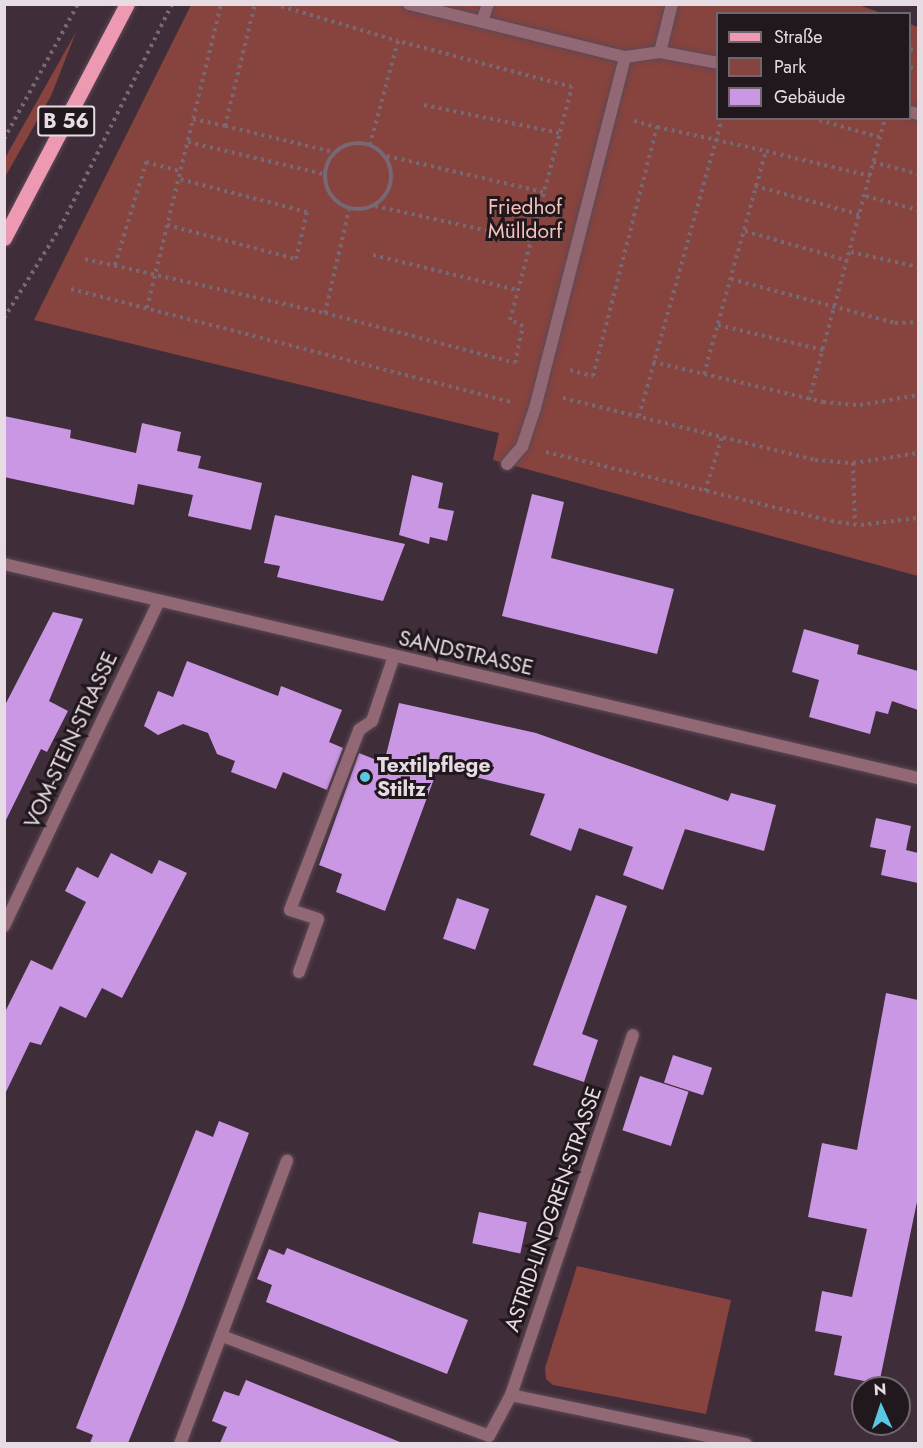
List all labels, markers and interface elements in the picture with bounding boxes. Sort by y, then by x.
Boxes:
legend [716,12,911,120]
text: Straße [774,24,822,50]
text: Park [774,54,806,80]
text: Gebäude [774,84,845,110]
road number: B 56 [36,104,96,138]
park label: Friedhof Mülldorf [488,194,562,244]
street label: SANDSTRASSE [396,625,536,681]
street label: VOM-STEIN-STRASSE [19,648,123,832]
place label: Textilpflege Stiltz [377,752,490,802]
marker: Textilpflege Stiltz [358,770,372,784]
street label: ASTRID-LINDGREN-STRASSE [499,1083,607,1335]
north arrow [851,1376,911,1436]
text: N [873,1378,887,1401]

